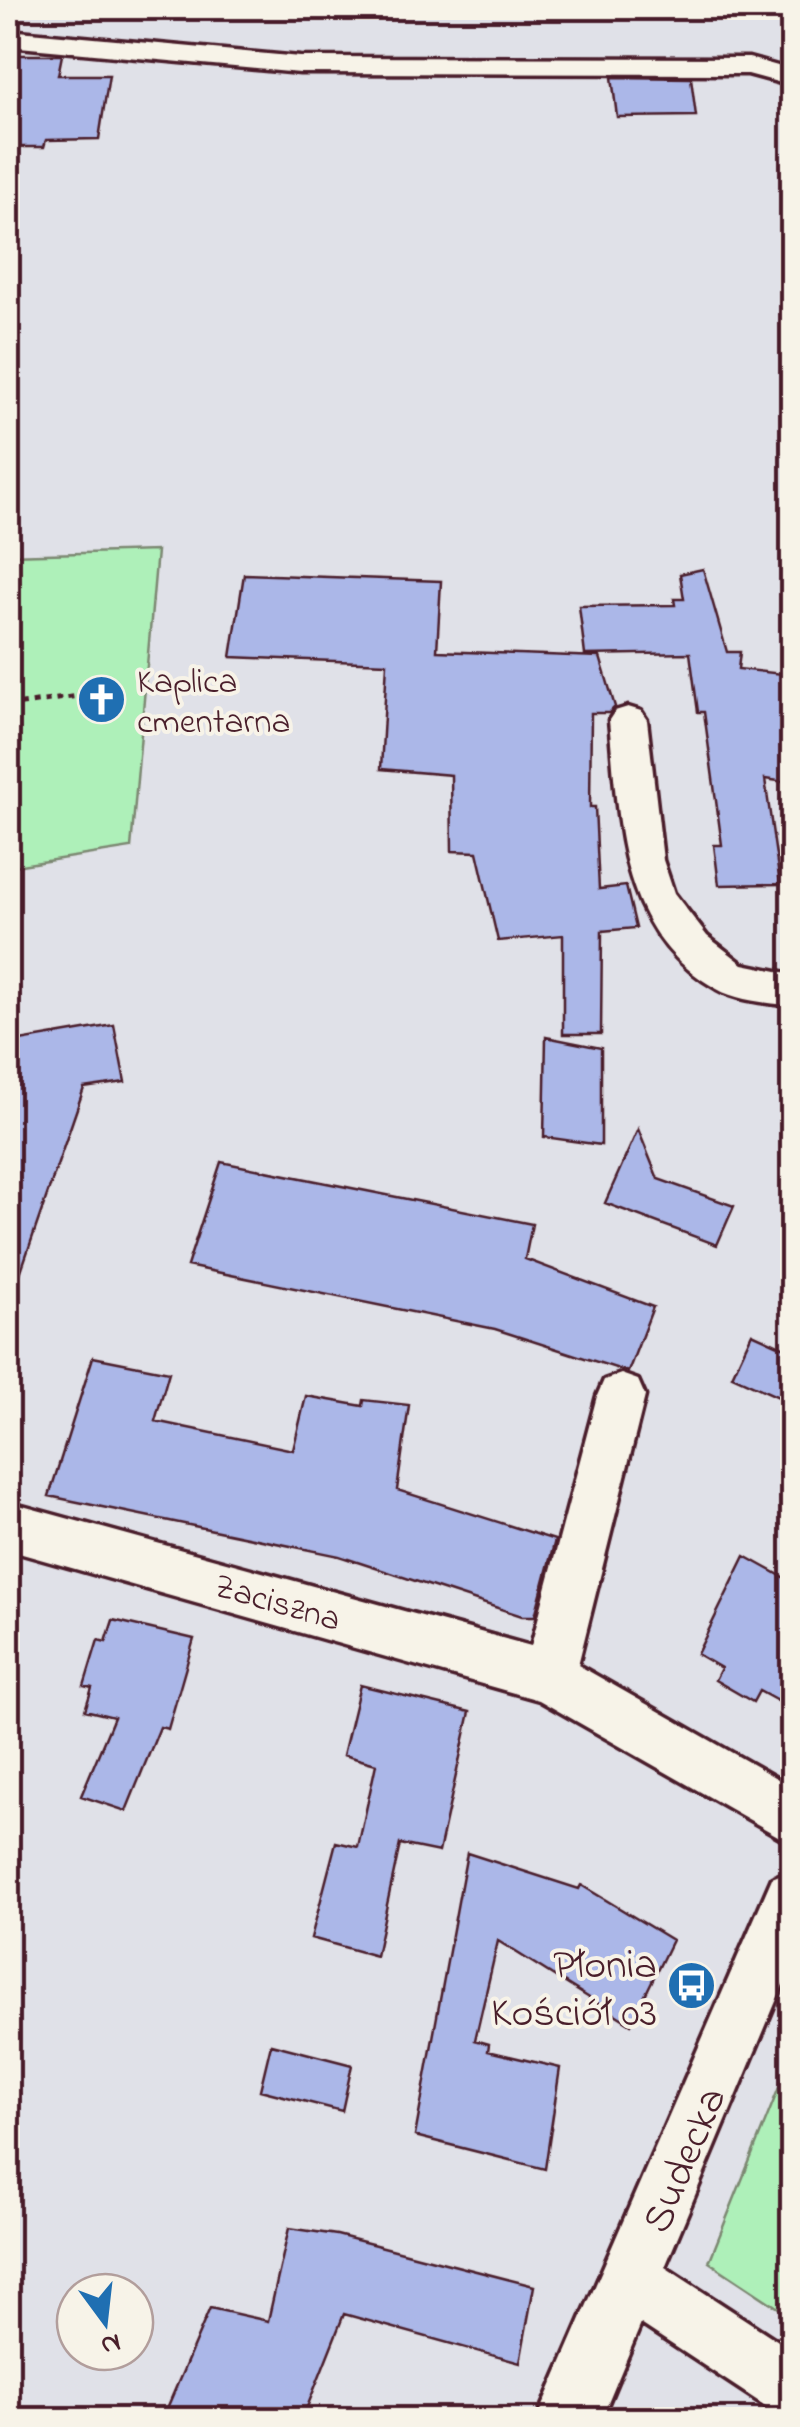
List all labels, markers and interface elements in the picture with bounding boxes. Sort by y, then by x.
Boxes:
place label: Kaplica cmentarna [137,658,290,749]
church icon: Kaplica cmentarna [76,674,128,726]
street label: Zaciszna [208,1562,346,1647]
place label: Płonia Kościół 03 [491,1936,657,2045]
bus stop icon: Płonia Kościół 03 [666,1960,718,2012]
street label: Sudecka [628,2078,744,2243]
north arrow [55,2272,155,2372]
text: N [96,2321,125,2365]

